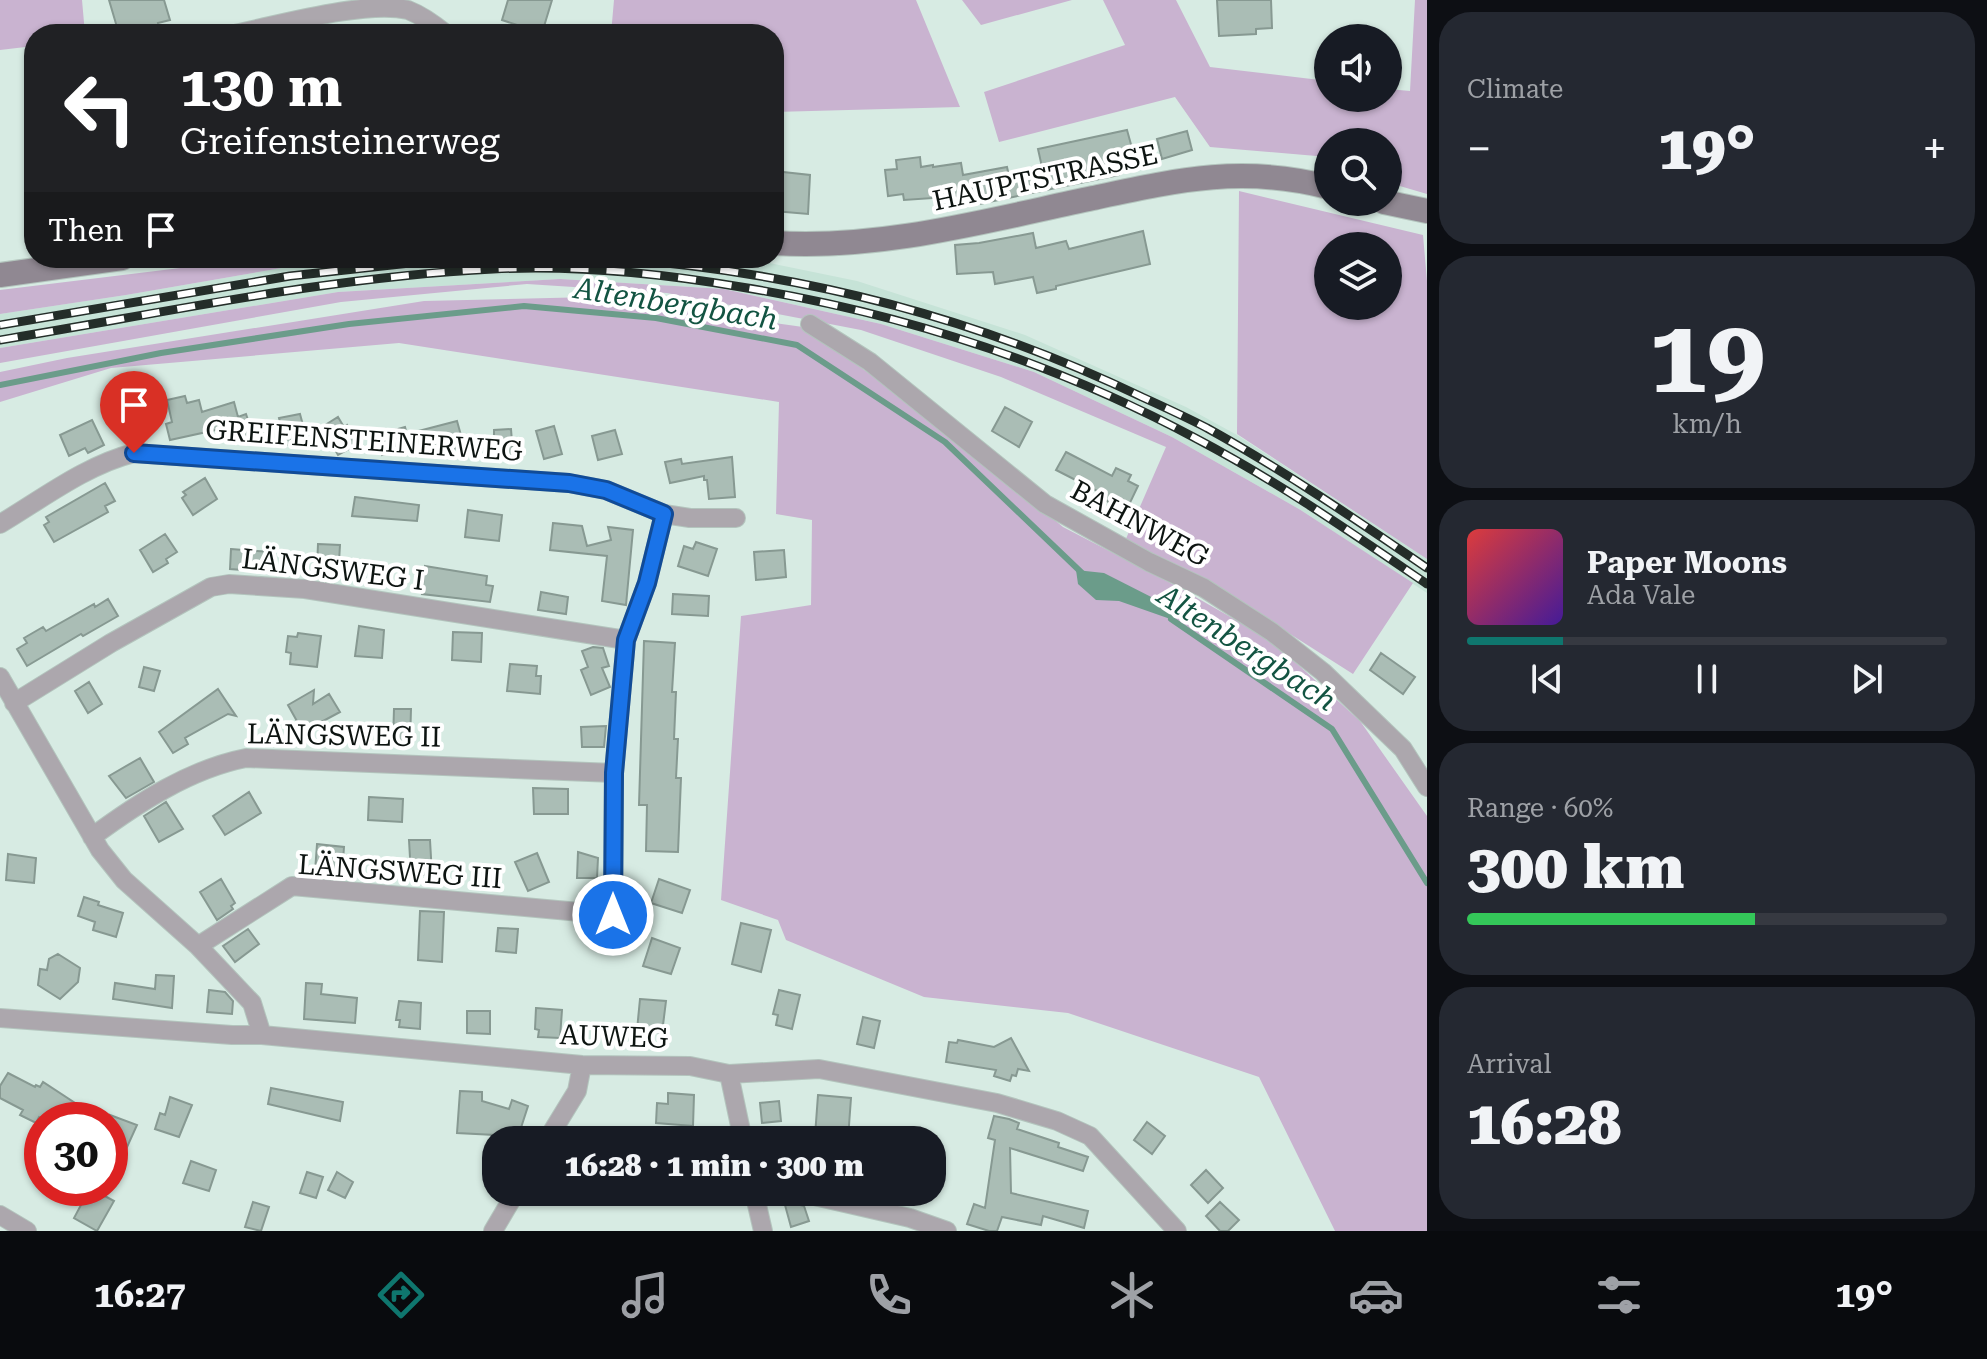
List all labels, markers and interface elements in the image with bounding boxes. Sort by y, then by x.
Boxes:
map controls [1314,24,1402,320]
button: sound [1314,24,1402,112]
text: 130 m [180,54,342,120]
icon: left [48,56,152,160]
text: Climate [1467,74,1563,104]
text: 19° [1658,113,1756,184]
text: Greifensteinerweg [180,121,500,163]
text: − [1467,123,1492,175]
text: + [1922,123,1947,175]
button: search [1314,128,1402,216]
street label: HAUPTSTRASSE [929,138,1161,217]
icon: arrive [139,208,183,252]
text: Then [48,213,123,248]
button: layers [1314,232,1402,320]
water label: Altenbergbach [570,270,780,337]
text: 19 [1649,296,1765,417]
pin [100,371,168,453]
icon: arrive [112,383,156,427]
text: km/h [1672,409,1742,439]
street label: GREIFENSTEINERWEG [204,413,524,468]
street label: BAHNWEG [1065,473,1215,574]
street label: LÄNGSWEG I [240,542,426,597]
text: Paper Moons [1587,545,1787,580]
water label: Altenbergbach [1150,576,1343,718]
text: Ada Vale [1587,580,1695,610]
icon: previous [1525,657,1569,701]
icon: pause [1685,657,1729,701]
icon: next [1845,657,1889,701]
street label: LÄNGSWEG II [247,717,441,754]
text: Range · 60% [1467,793,1613,823]
text: 300 km [1467,832,1684,903]
street label: LÄNGSWEG III [297,848,503,895]
position arrow [571,873,655,957]
street label: AUWEG [559,1018,669,1055]
text: Arrival [1467,1049,1552,1079]
text: 16:28 [1467,1088,1621,1159]
speed limit sign: 30 [24,1102,128,1206]
text: 16:28 · 1 min · 300 m [564,1148,864,1183]
icon: directions [373,1267,429,1323]
icon: music [617,1267,673,1323]
icon: phone [861,1267,917,1323]
icon: climate [1104,1267,1160,1323]
icon: car [1348,1267,1404,1323]
icon: filters [1591,1267,1647,1323]
text: 16:27 [94,1274,186,1316]
text: 19° [1835,1274,1893,1316]

